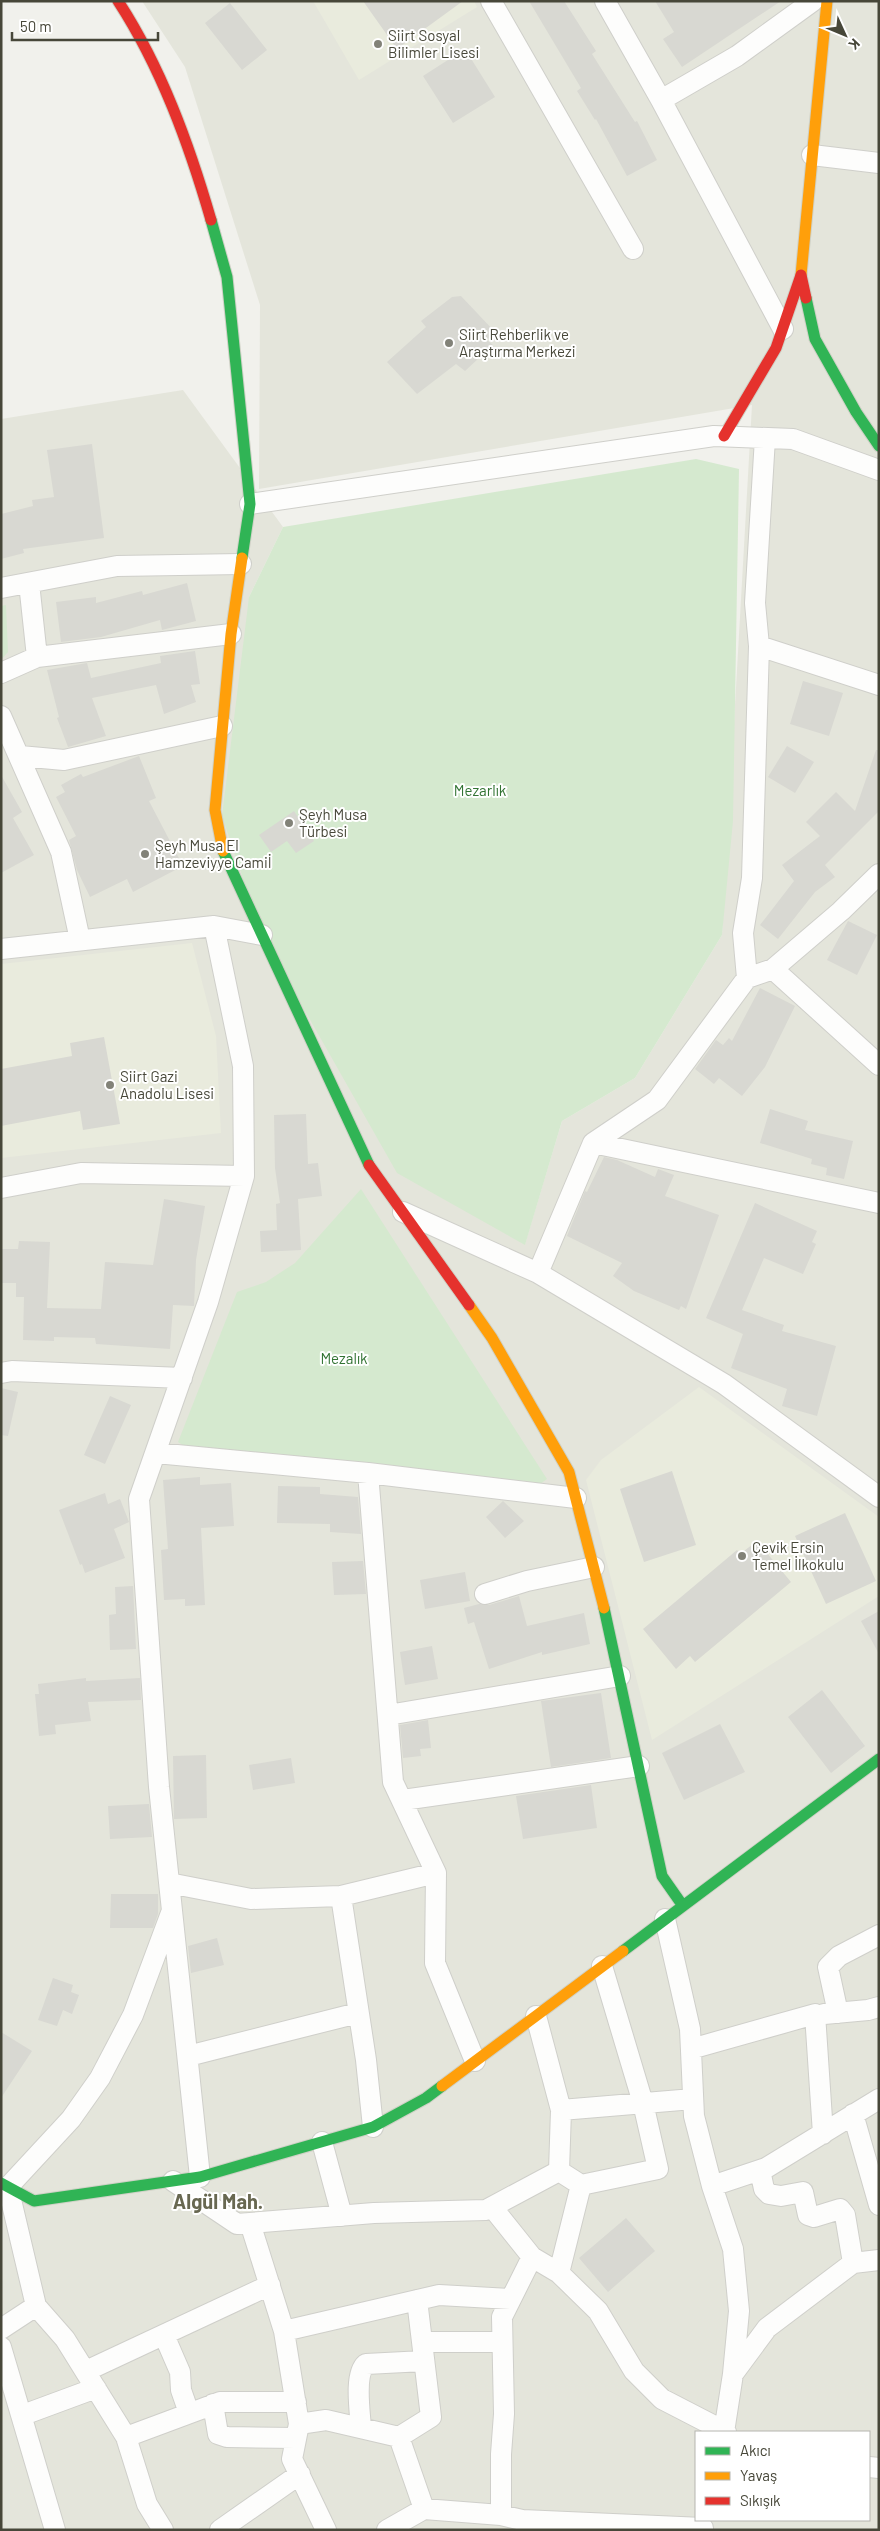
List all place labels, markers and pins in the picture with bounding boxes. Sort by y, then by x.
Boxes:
place label: Siirt Sosyal Bilimler Lisesi [388,26,479,61]
marker: Siirt Sosyal Bilimler Lisesi [372,38,384,50]
place label: Siirt Rehberlik ve Araştırma Merkezi [459,325,576,360]
marker: Siirt Rehberlik ve Araştırma Merkezi [443,337,455,349]
place label: Şeyh Musa Türbesi [299,805,367,840]
marker: Şeyh Musa Türbesi [283,817,295,829]
place label: Şeyh Musa El Hamzeviyye Camiİ [155,836,272,871]
marker: Şeyh Musa El Hamzeviyye Camiİ [139,848,151,860]
place label: Siirt Gazi Anadolu Lisesi [120,1067,214,1102]
marker: Siirt Gazi Anadolu Lisesi [104,1079,116,1091]
place label: Çevik Ersin Temel İlkokulu [752,1538,844,1573]
marker: Çevik Ersin Temel İlkokulu [736,1550,748,1562]

